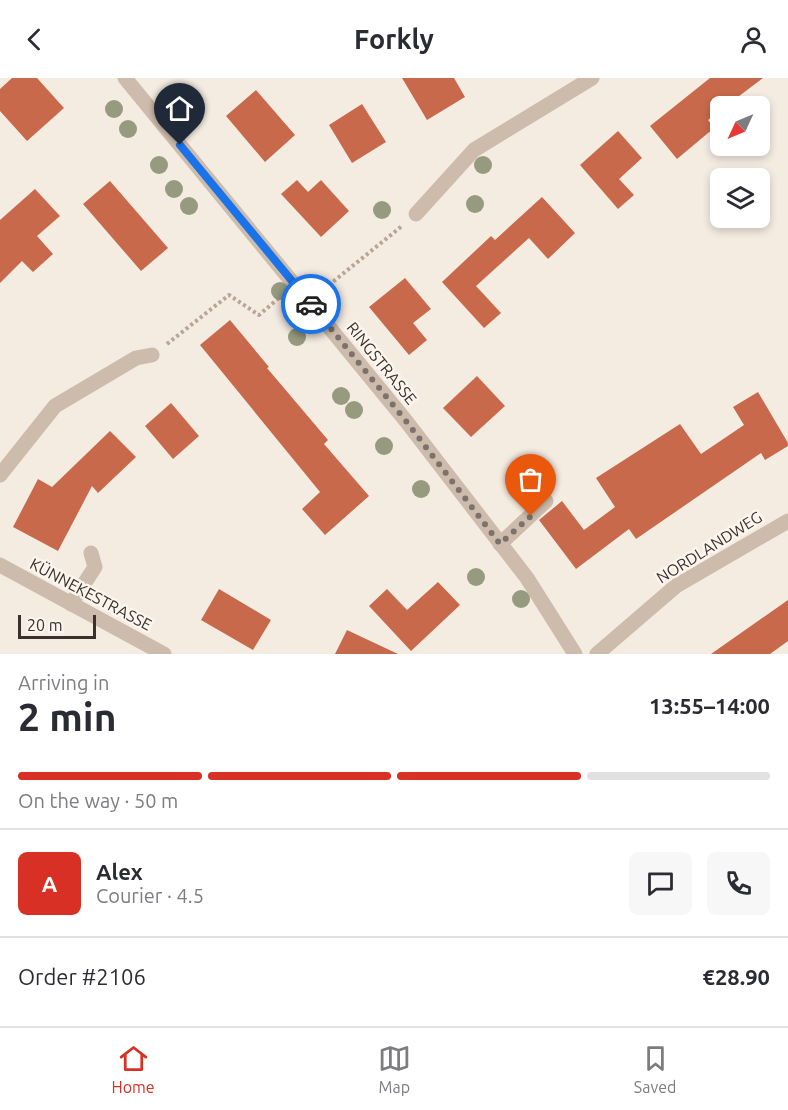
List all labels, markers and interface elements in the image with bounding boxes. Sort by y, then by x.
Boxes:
icon: back [18,23,51,56]
icon: person [737,23,770,56]
text: Forkly [354,24,434,54]
pin [154,83,205,145]
icon: home [163,92,196,125]
north arrow [710,96,770,156]
map controls [710,96,770,228]
button: layers [710,168,770,228]
courier [281,274,341,334]
icon: car [295,288,328,321]
street label: RINGSTRASSE [343,318,421,408]
pin [505,454,556,516]
icon: bag [514,463,547,496]
street label: NORDLANDWEG [653,507,765,587]
street label: KÜNNEKESTRASSE [27,554,155,634]
scale bar [18,612,96,640]
text: 20 m [27,616,63,634]
text: Arriving in [18,671,109,694]
text: 13:55–14:00 [649,693,770,718]
text: 2 min [18,695,117,738]
text: On the way · 50 m [18,789,178,812]
button: chat [629,852,692,915]
button: phone [707,852,770,915]
text: Alex [96,859,143,884]
text: A [42,871,57,896]
text: Courier · 4.5 [96,884,204,907]
text: Order #2106 [18,964,146,989]
text: €28.90 [703,964,770,989]
tab: Home [112,1042,155,1096]
tab: Map [378,1042,411,1096]
tab: Saved [634,1042,676,1096]

